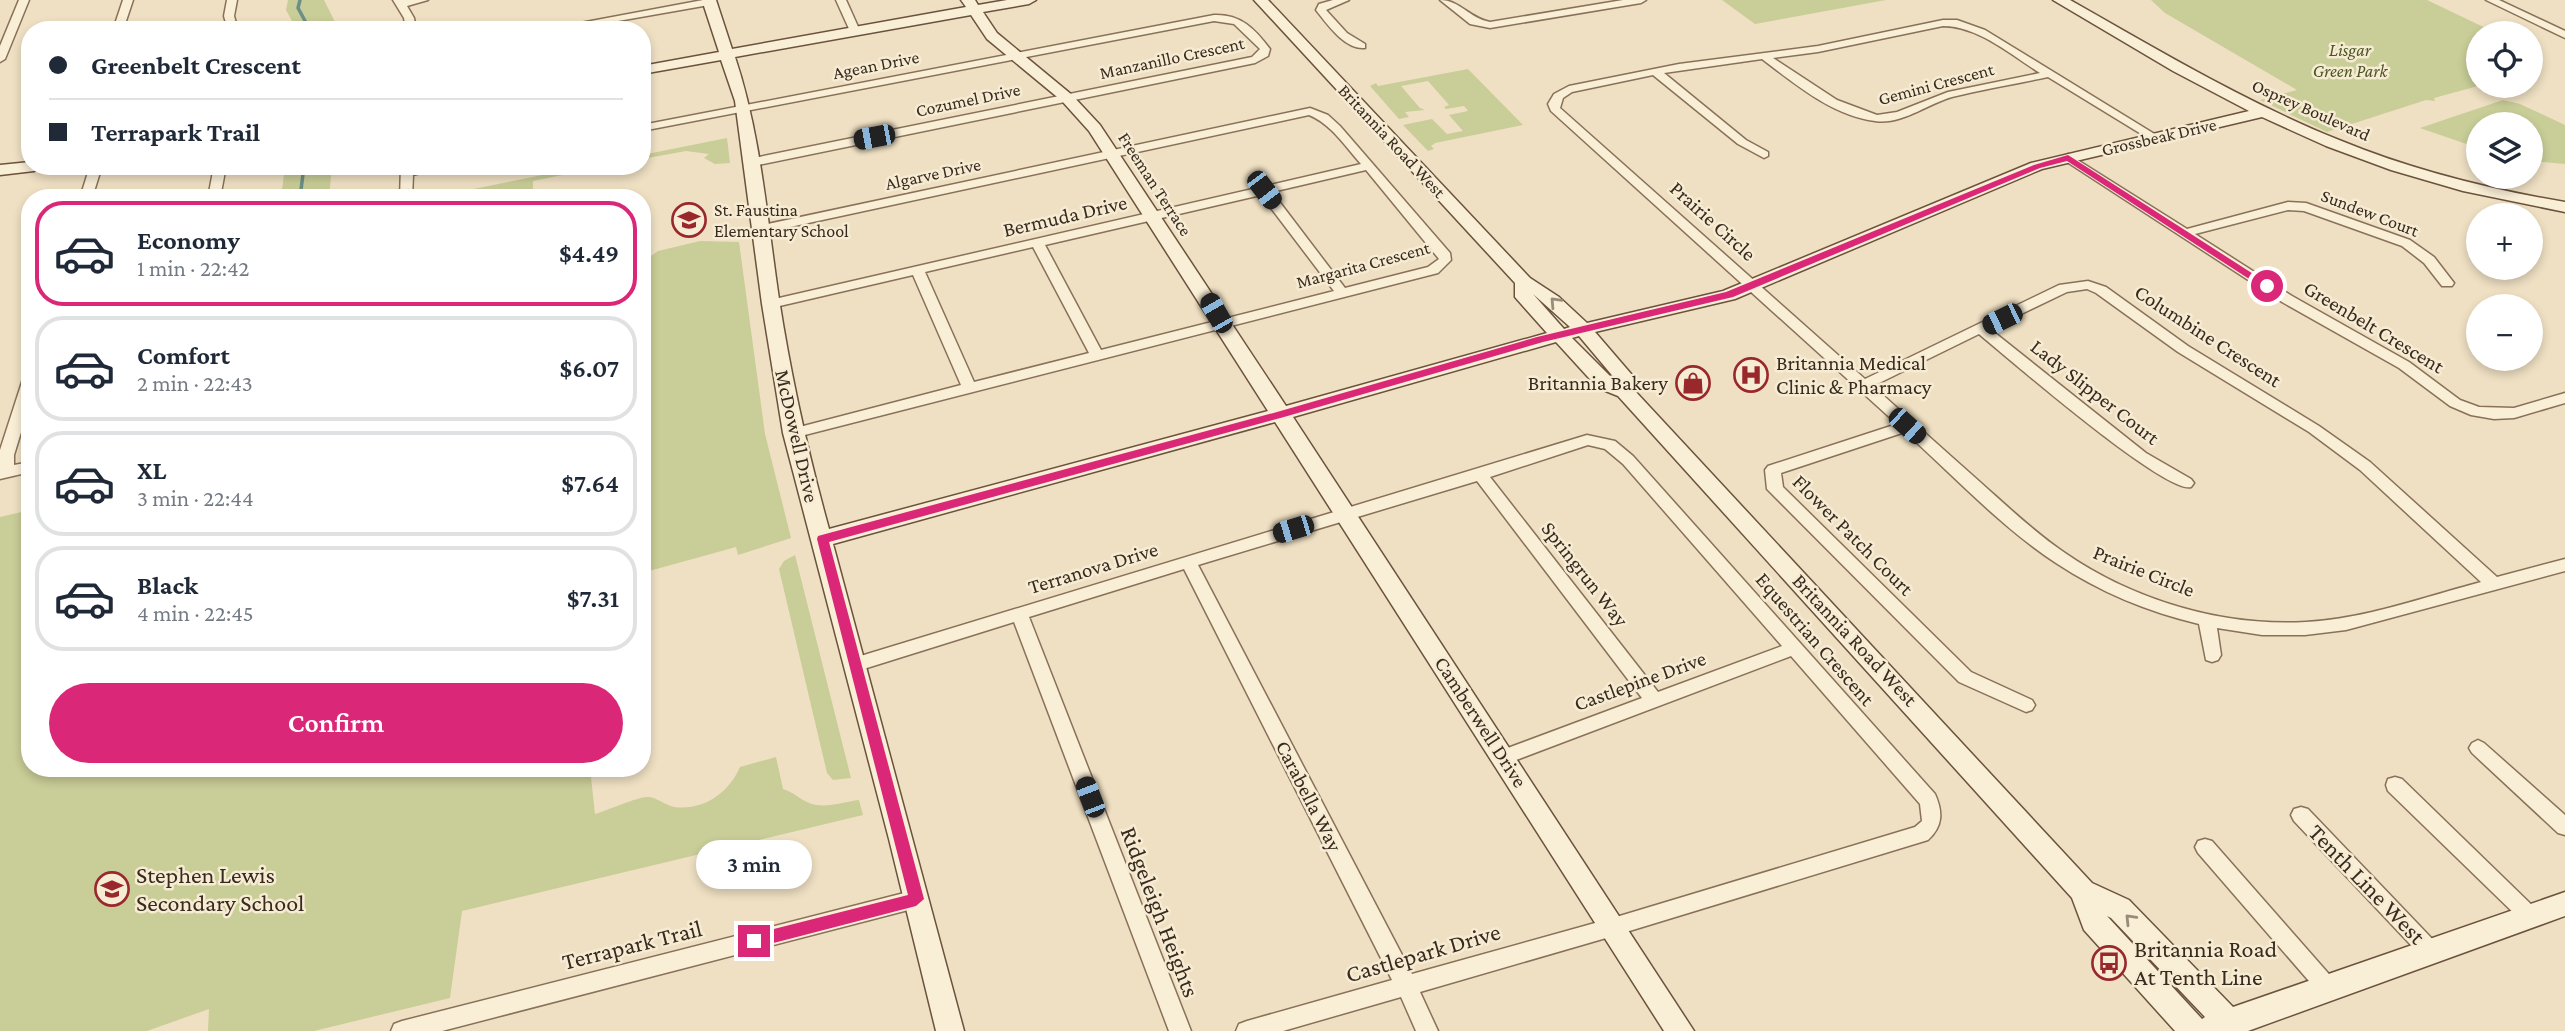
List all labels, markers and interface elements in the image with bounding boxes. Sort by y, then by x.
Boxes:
map controls [2466,21,2543,371]
button: locate [2466,21,2543,98]
street label: Manzanillo Crescent [1098,33,1247,83]
park label: Lisgar Green Park [2313,40,2388,81]
street label: Agean Drive [831,47,921,83]
text: Greenbelt Crescent [91,51,301,80]
street label: Gemini Crescent [1876,59,1997,109]
street label: Osprey Boulevard [2249,75,2374,145]
street label: Cozumel Drive [914,79,1022,121]
street label: Britannia Road West [1334,80,1450,203]
button: layers [2466,112,2543,189]
street label: Grossbeak Drive [2100,114,2218,160]
text: Terrapark Trail [91,118,260,147]
car [852,123,897,151]
street label: Freeman Terrace [1114,128,1196,240]
street label: Algarve Drive [884,154,983,194]
car [1243,167,1286,213]
street label: Prairie Circle [1665,176,1761,266]
street label: Sundew Court [2318,185,2423,241]
street label: Bermuda Drive [1001,190,1129,242]
place label: St. Faustina Elementary School [714,200,849,241]
school or university icon: St. Faustina Elementary School [670,201,708,239]
button: + [2466,203,2543,280]
icon: car [53,222,116,285]
text: Economy [137,226,240,255]
street label: Margarita Crescent [1294,237,1433,292]
text: $4.49 [559,239,619,268]
text: 1 min · 22:42 [137,255,250,281]
route start [2251,270,2283,302]
street label: Greenbelt Crescent [2299,276,2449,379]
street label: Columbine Crescent [2130,280,2287,393]
car [1197,290,1236,336]
button: − [2466,294,2543,371]
one-way arrow [1550,298,1563,311]
car [1979,300,2026,338]
street label: Lady Slipper Court [2026,334,2165,450]
icon: car [53,337,116,400]
text: Comfort [137,341,230,370]
place label: Britannia Medical Clinic & Pharmacy [1776,351,1932,399]
text: $6.07 [560,354,619,383]
hospital icon: Britannia Medical Clinic & Pharmacy [1732,356,1770,394]
shop icon: Britannia Bakery [1674,364,1712,402]
street label: McDowell Drive [770,367,824,505]
text: 2 min · 22:43 [137,370,253,396]
place label: Britannia Bakery [1528,371,1668,395]
car [1885,404,1930,448]
icon: car [53,452,116,515]
text: XL [137,456,166,485]
text: $7.64 [561,469,619,498]
street label: Flower Patch Court [1788,470,1919,601]
text: 3 min · 22:44 [137,485,254,511]
car [1270,513,1317,545]
street label: Springrun Way [1537,517,1634,632]
street label: Terranova Drive [1025,537,1161,599]
street label: Prairie Circle [2090,540,2198,602]
icon: car [53,567,116,630]
street label: Equestrian Crescent [1751,568,1880,711]
street label: Britannia Road West [1788,569,1923,712]
text: Black [137,571,198,600]
text: $7.31 [567,584,619,613]
text: 4 min · 22:45 [137,600,254,626]
street label: Castlepine Drive [1571,646,1709,716]
street label: Camberwell Drive [1430,652,1532,792]
button: Confirm [49,683,623,763]
street label: Carabella Way [1271,737,1347,856]
car [1073,774,1108,820]
street label: Tenth Line West [2303,818,2432,950]
street label: Ridgeleigh Heights [1116,823,1205,1001]
callout: 3 min [696,839,812,888]
text: 3 min [727,851,781,877]
place label: Stephen Lewis Secondary School [136,861,304,916]
school or university icon: Stephen Lewis Secondary School [93,870,131,908]
street label: Terrapark Trail [559,914,705,975]
one-way arrow [2126,915,2139,928]
street label: Castlepark Drive [1342,918,1503,987]
route end [738,925,770,957]
place label: Britannia Road At Tenth Line [2134,935,2278,990]
bus stop icon: Britannia Road At Tenth Line [2090,944,2128,982]

